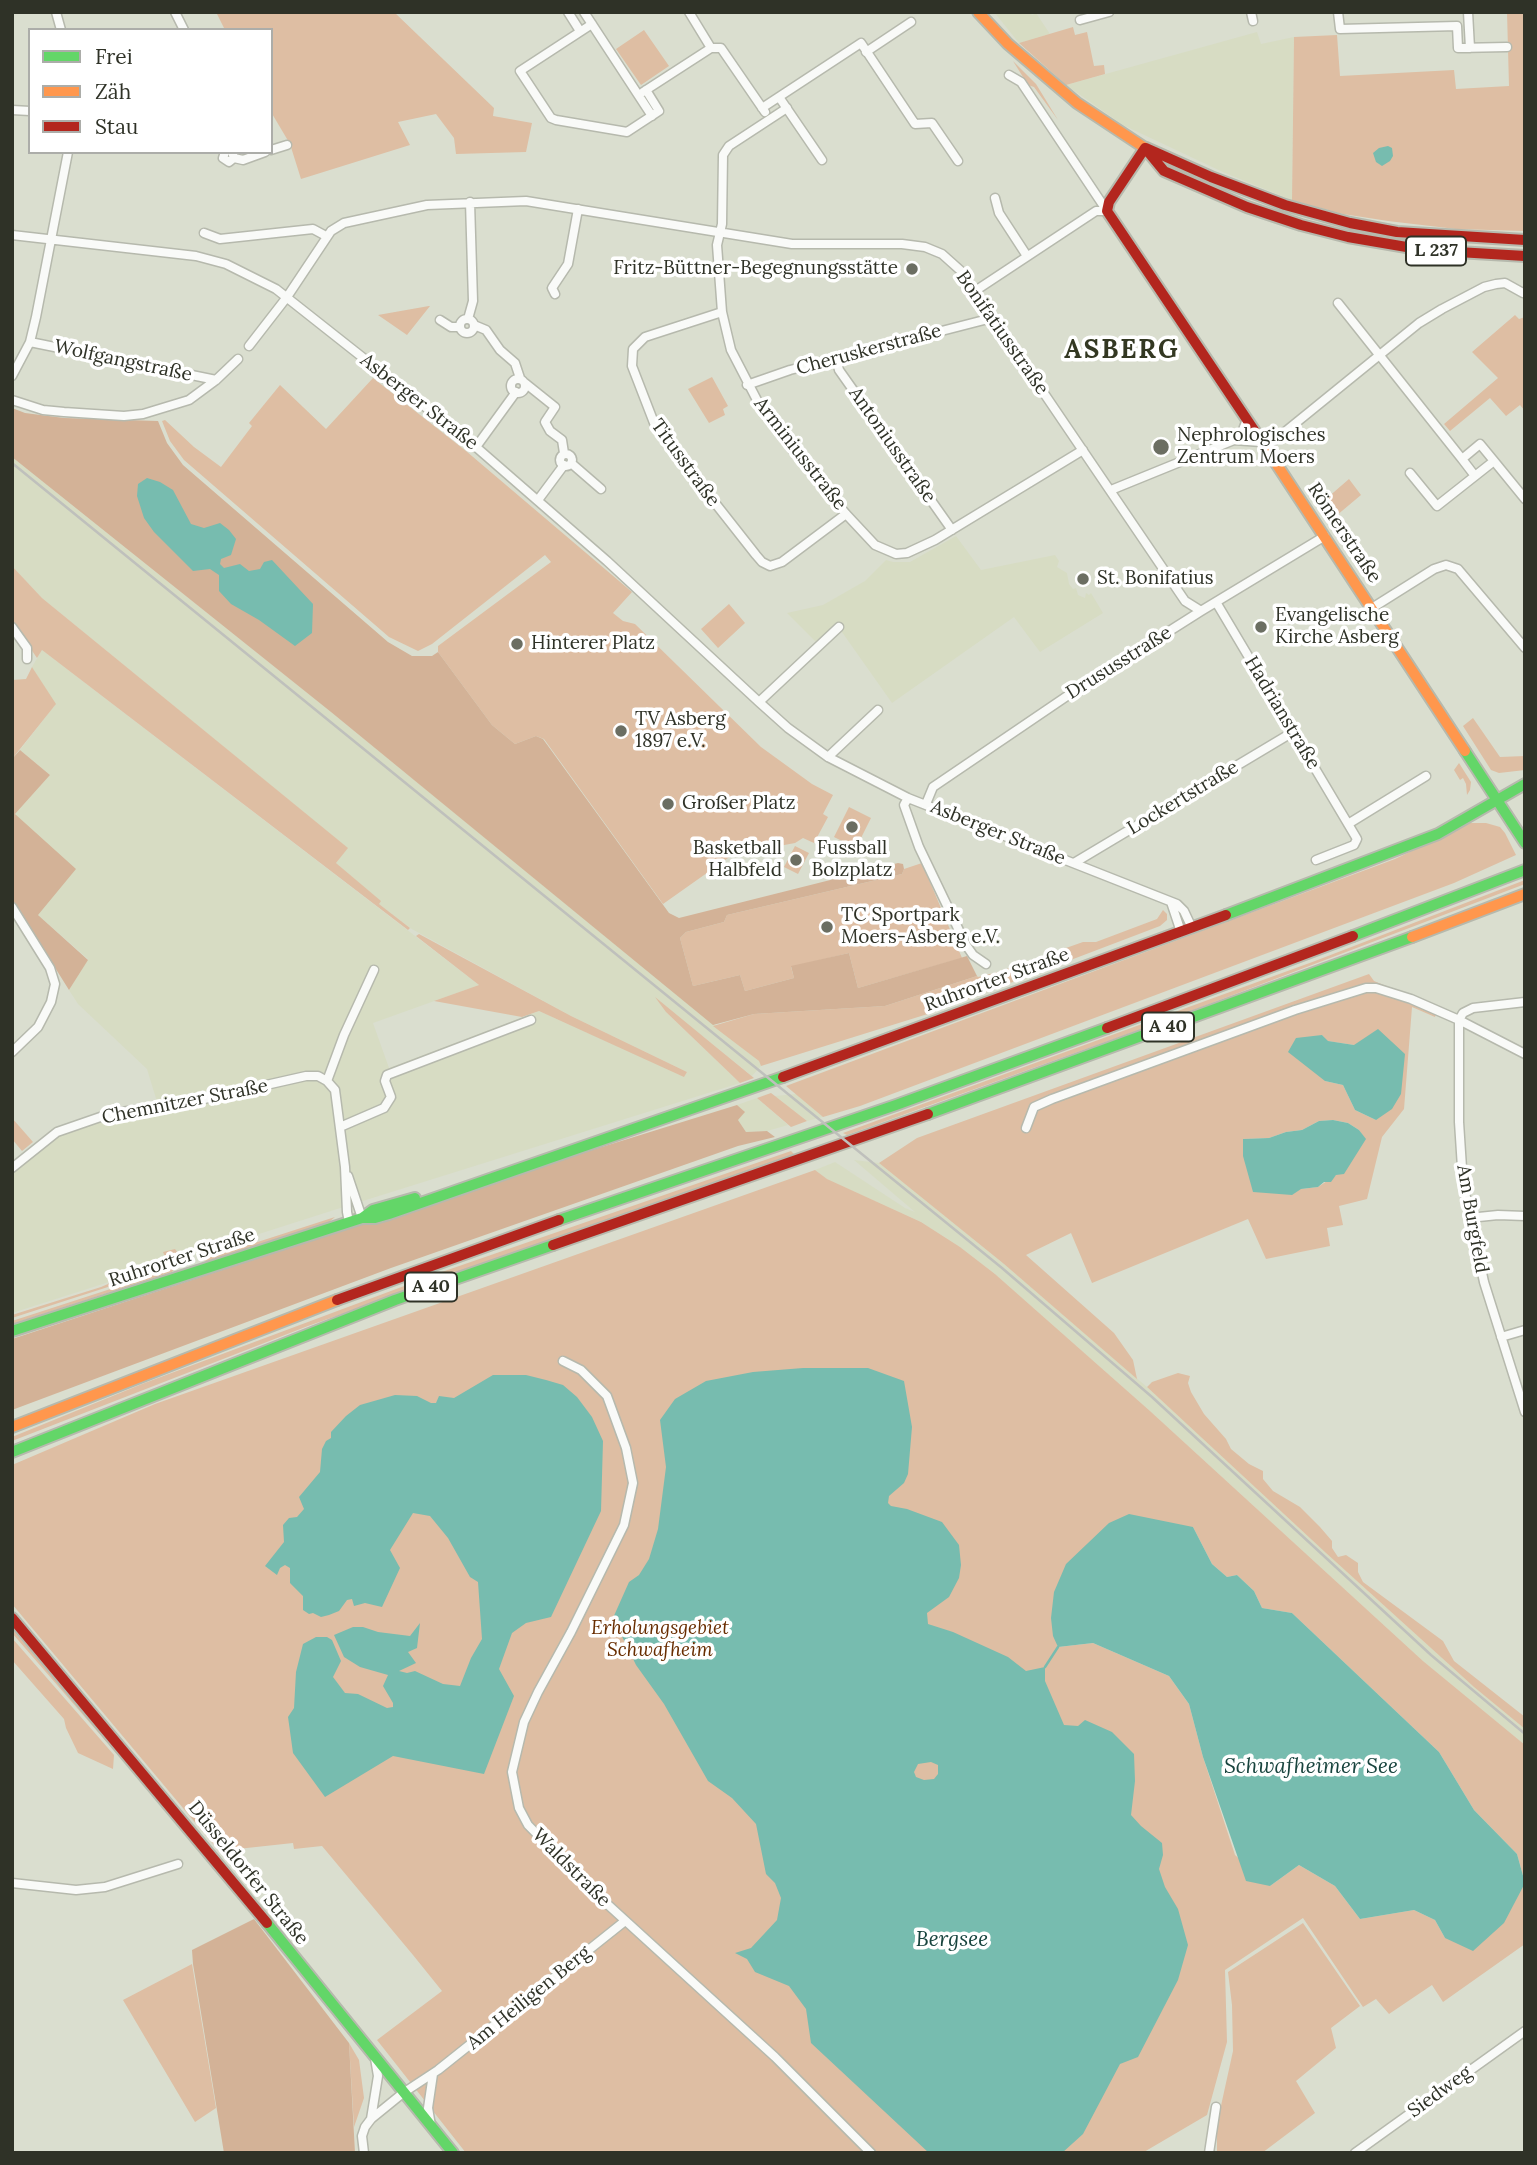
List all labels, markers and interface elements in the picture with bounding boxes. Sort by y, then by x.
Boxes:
legend [28,28,273,154]
text: Frei [95,43,133,70]
text: Zäh [95,78,131,105]
text: Stau [95,113,138,140]
road number: L 237 [1406,236,1466,265]
place label: Fritz-Büttner-Begegnungsstätte [613,258,898,280]
marker: Fritz-Büttner-Begegnungsstätte [904,261,920,277]
street label: Bonifatiusstraße [951,267,1053,399]
street label: Cheruskerstraße [794,320,944,380]
street label: Wolfgangstraße [52,335,194,387]
district label: ASBERG [1065,335,1179,367]
street label: Asberger Straße [356,349,482,455]
street label: Antoniusstraße [844,383,940,507]
street label: Arminiusstraße [749,393,851,515]
street label: Titusstraße [646,415,724,511]
place label: Nephrologisches Zentrum Moers [1177,425,1325,469]
marker: Nephrologisches Zentrum Moers [1151,437,1171,457]
street label: Römerstraße [1302,479,1386,587]
place label: St. Bonifatius [1097,568,1213,590]
marker: St. Bonifatius [1075,571,1091,587]
place label: Evangelische Kirche Asberg [1275,605,1399,649]
marker: Evangelische Kirche Asberg [1253,619,1269,635]
street label: Drususstraße [1062,622,1176,704]
place label: Hinterer Platz [531,633,655,655]
marker: Hinterer Platz [509,636,525,652]
street label: Hadrianstraße [1239,652,1325,774]
place label: TV Asberg 1897 e.V. [635,709,726,753]
marker: TV Asberg 1897 e.V. [613,723,629,739]
street label: Lockertstraße [1123,756,1243,840]
place label: Großer Platz [682,793,795,815]
marker: Großer Platz [660,796,676,812]
street label: Asberger Straße [927,796,1069,870]
marker: Fussball Bolzplatz [844,819,860,835]
place label: Basketball Halbfeld [693,838,782,882]
place label: Fussball Bolzplatz [811,838,893,882]
marker: Basketball Halbfeld [788,852,804,868]
place label: TC Sportpark Moers-Asberg e.V. [841,905,1000,949]
marker: TC Sportpark Moers-Asberg e.V. [819,919,835,935]
street label: Ruhrorter Straße [922,943,1072,1017]
road number: A 40 [1142,1012,1194,1042]
street label: Chemnitzer Straße [100,1075,270,1129]
street label: Am Burgfeld [1451,1163,1493,1275]
street label: Ruhrorter Straße [106,1224,258,1292]
road number: A 40 [405,1272,457,1302]
park label: Erholungsgebiet Schwafheim [591,1618,729,1662]
water label: Schwafheimer See [1224,1754,1398,1780]
street label: Düsseldorfer Straße [183,1797,313,1949]
street label: Waldstraße [527,1824,615,1912]
water label: Bergsee [916,1927,988,1953]
street label: Am Heiligen Berg [463,1941,595,2055]
street label: Siedweg [1404,2061,1476,2123]

